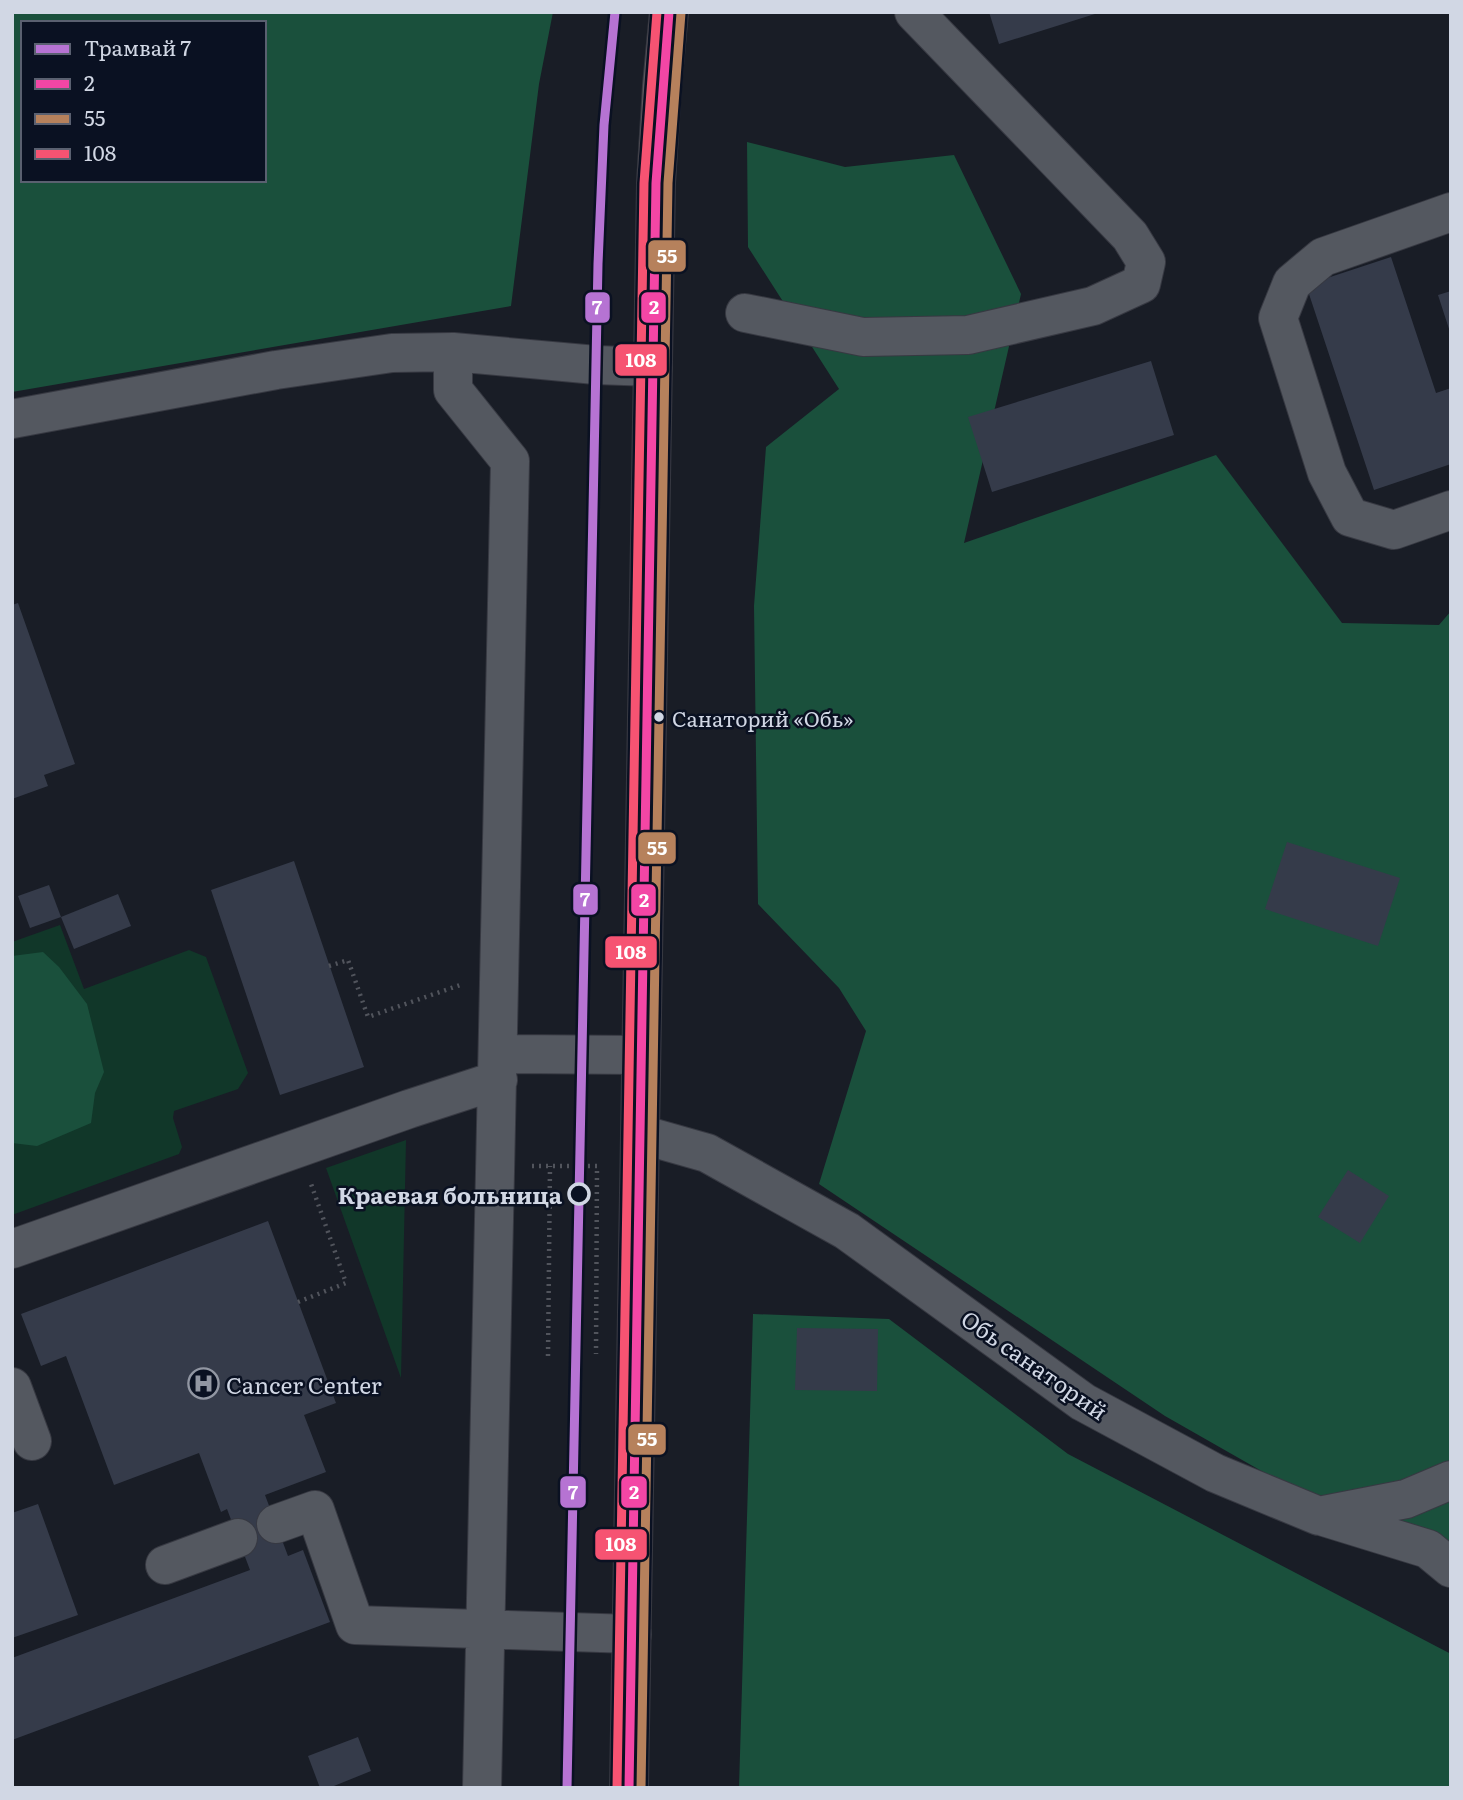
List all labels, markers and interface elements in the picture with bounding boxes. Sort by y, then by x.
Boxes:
legend [21,21,266,182]
text: Трамвай 7 [84,31,192,62]
text: 2 [84,66,95,97]
text: 55 [84,101,105,132]
text: 108 [84,136,116,167]
line badge: 55 [647,239,687,273]
text: 55 [657,241,677,269]
line badge: 7 [584,291,611,324]
line badge: 2 [640,291,667,324]
text: 7 [592,292,603,320]
text: 2 [649,292,659,320]
line badge: 108 [614,343,668,377]
text: 108 [626,345,656,373]
place label: Санаторий «Обь» [672,702,854,733]
marker: Санаторий «Обь» [652,710,666,724]
line badge: 55 [637,831,677,865]
text: 55 [647,833,667,861]
line badge: 7 [572,883,599,916]
line badge: 2 [630,883,657,917]
text: 7 [580,884,591,912]
text: 2 [639,885,649,913]
line badge: 108 [604,935,658,969]
text: 108 [616,937,646,965]
place label: Краевая больница [337,1177,563,1211]
marker: Краевая больница [568,1183,590,1205]
street label: Обь санаторий [955,1301,1115,1427]
hospital icon: Cancer Center [186,1367,220,1401]
place label: Cancer Center [226,1367,382,1401]
line badge: 55 [627,1423,667,1456]
text: 55 [637,1424,657,1452]
line badge: 7 [559,1475,587,1509]
line badge: 2 [620,1475,648,1509]
text: 7 [568,1477,579,1505]
text: 2 [629,1477,639,1505]
line badge: 108 [594,1528,648,1561]
text: 108 [606,1529,636,1557]

